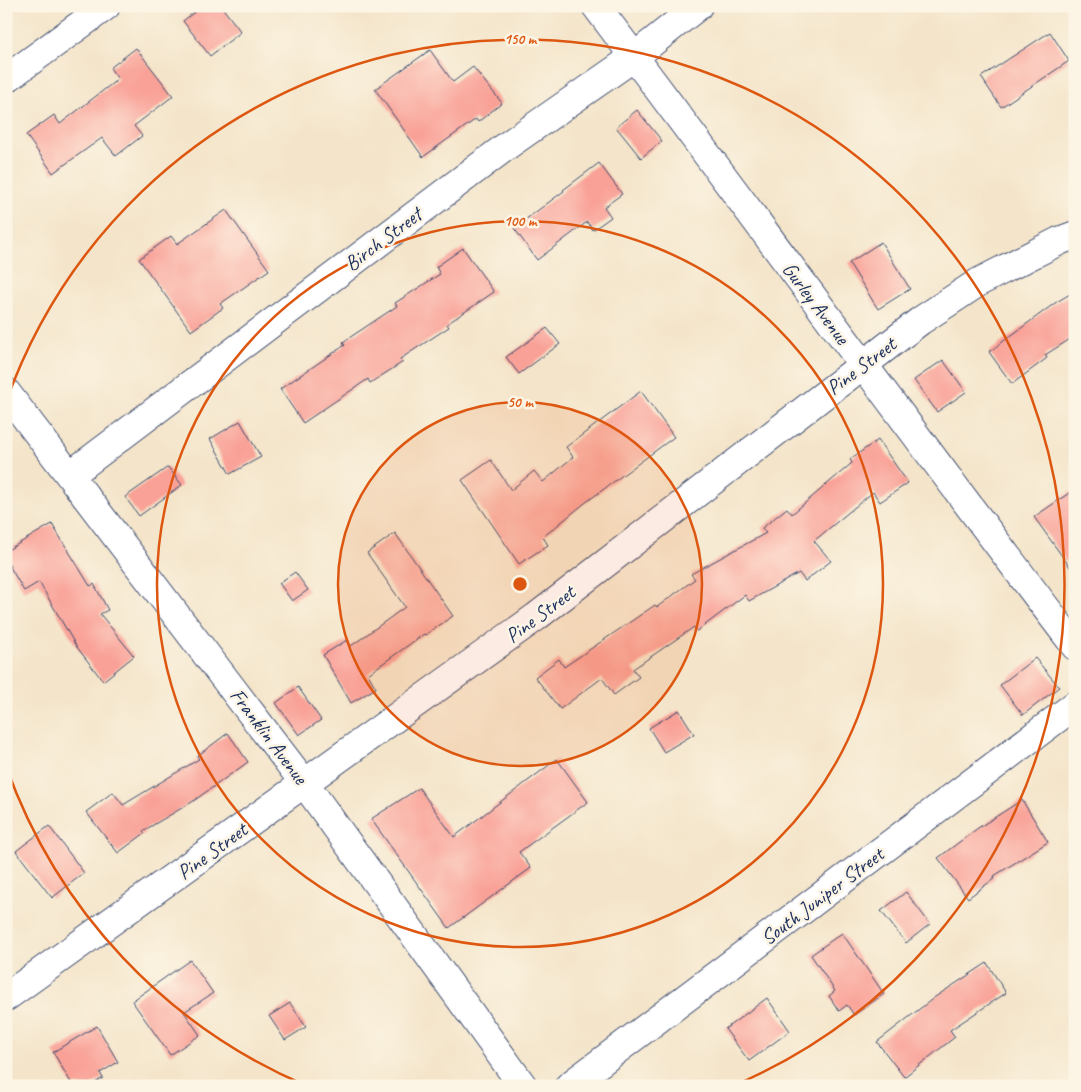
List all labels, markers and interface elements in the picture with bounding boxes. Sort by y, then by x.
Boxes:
text: 150 m [504,30,538,49]
street label: Birch Street [339,200,429,276]
text: 100 m [504,212,538,231]
street label: Gurley Avenue [777,257,856,350]
street label: Pine Street [821,330,903,401]
text: 50 m [507,393,534,412]
centre of rings [511,575,529,593]
street label: Pine Street [500,578,582,649]
street label: Franklin Avenue [225,683,314,790]
street label: Pine Street [172,816,254,885]
street label: South Juniper Street [755,840,890,951]

